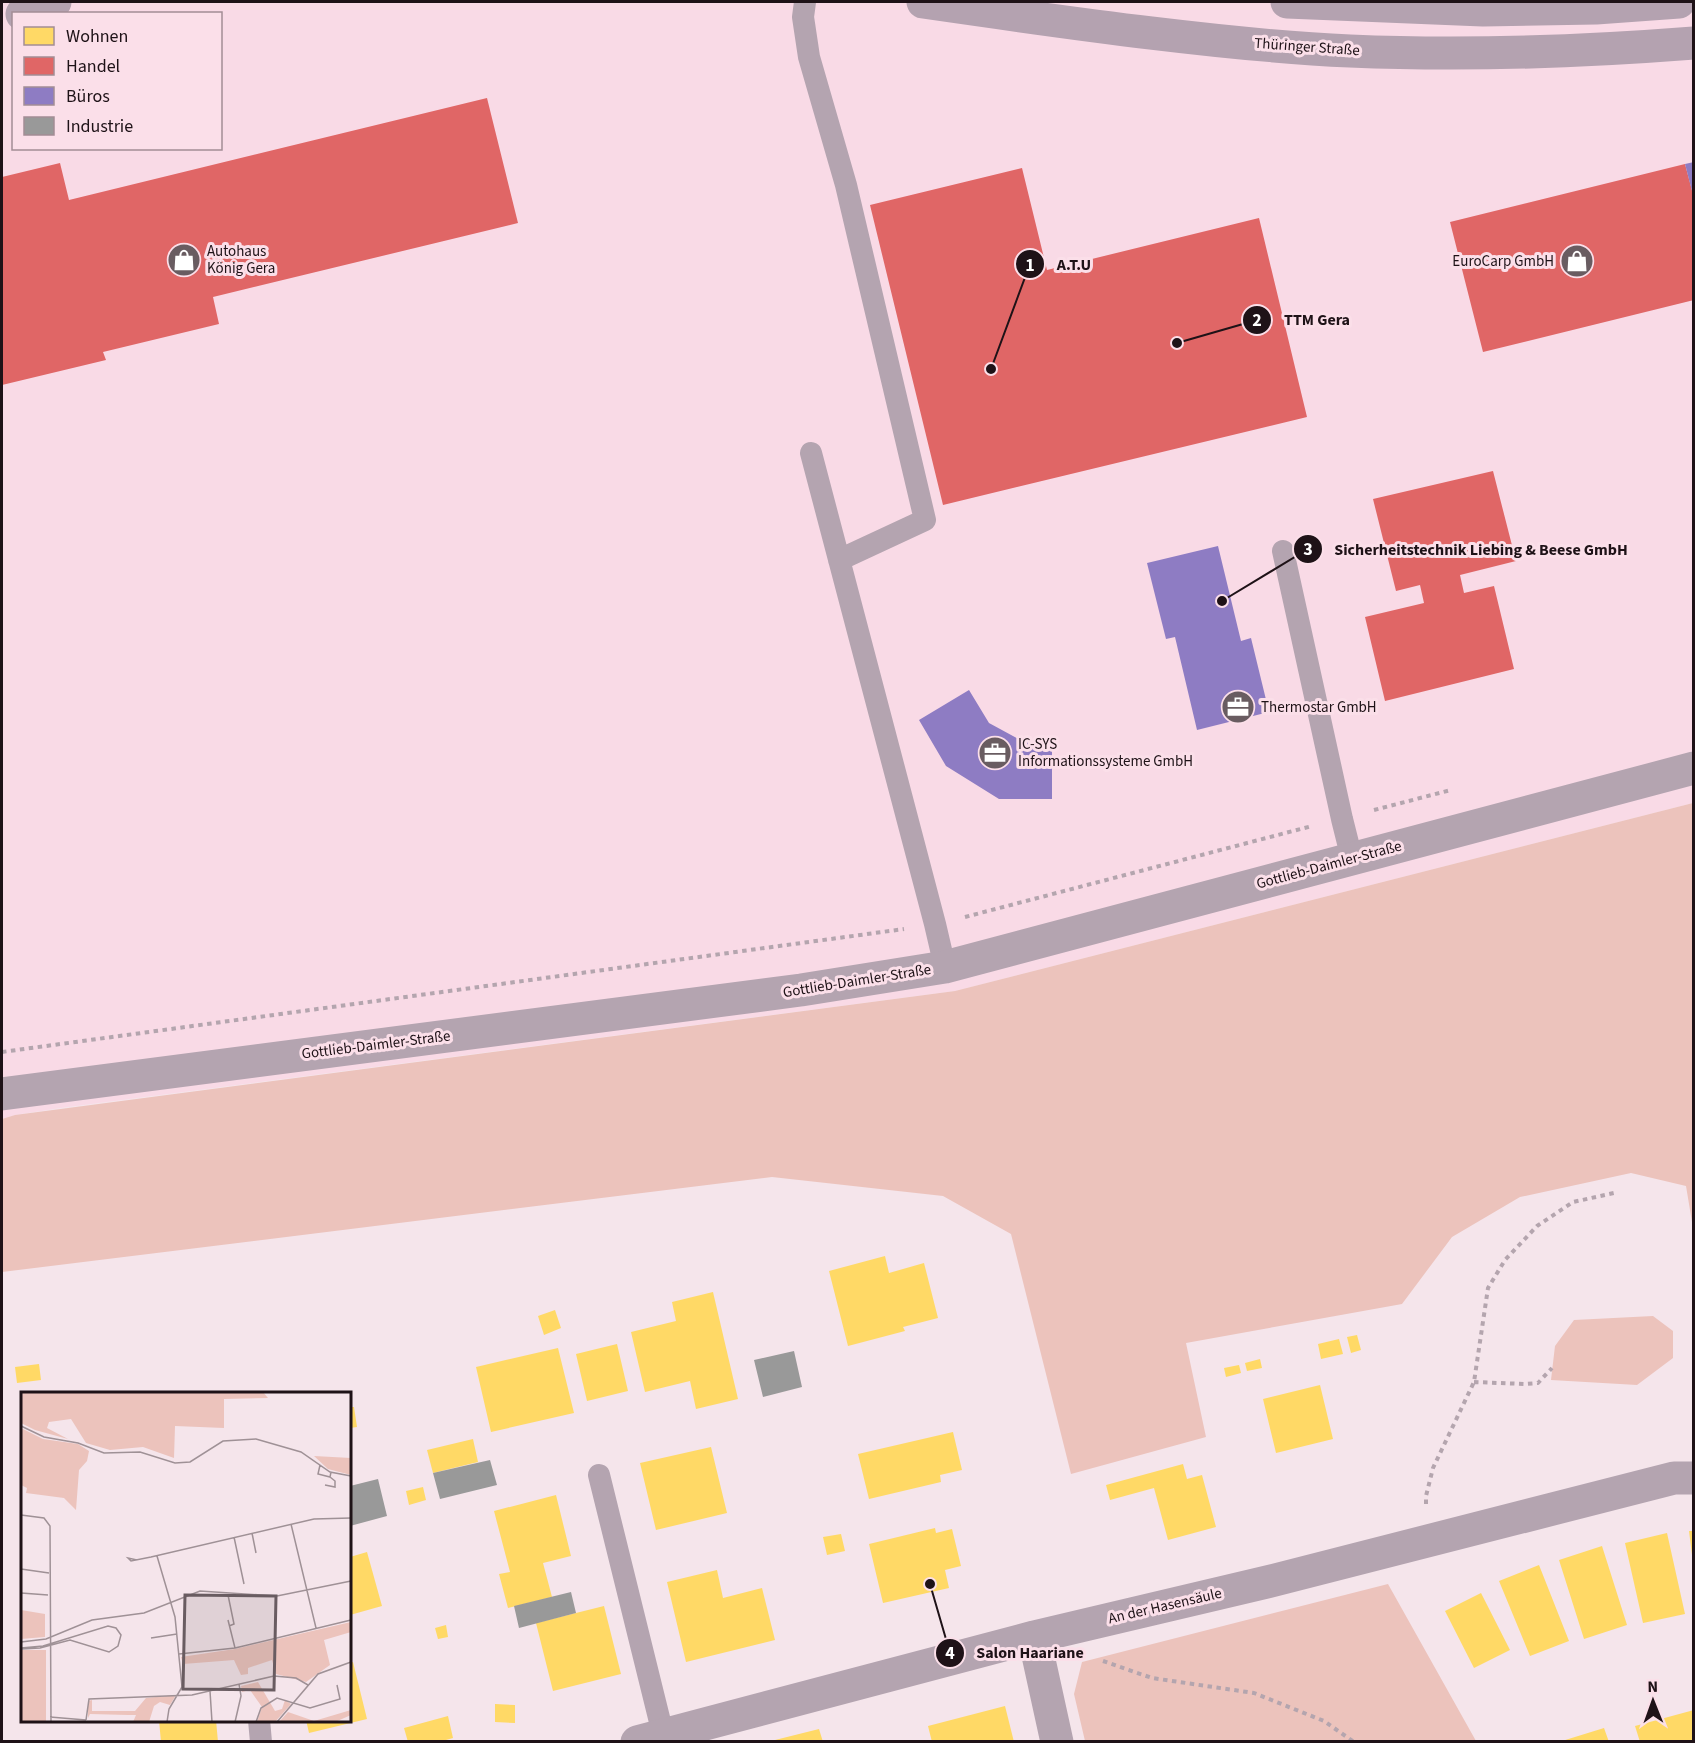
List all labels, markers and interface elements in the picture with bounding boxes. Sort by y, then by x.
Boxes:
legend [12,12,222,150]
text: Wohnen [66,24,128,49]
street label: Thüringer Straße [1254,33,1360,61]
text: Handel [66,54,120,79]
text: Büros [66,84,110,109]
text: Industrie [66,114,133,139]
place label: Autohaus König Gera [207,241,275,279]
shop icon: Autohaus König Gera [166,242,202,278]
shop icon: EuroCarp GmbH [1559,243,1595,279]
callout: A.T.U [1015,247,1103,281]
place label: EuroCarp GmbH [1452,251,1554,272]
text: 1 [1025,253,1035,278]
text: A.T.U [1056,254,1091,276]
callout: TTM Gera [1242,303,1362,337]
text: 2 [1252,308,1262,333]
text: TTM Gera [1284,309,1350,331]
callout: Sicherheitstechnik Liebing & Beese GmbH [1293,532,1640,566]
text: 3 [1303,537,1313,562]
text: Sicherheitstechnik Liebing & Beese GmbH [1334,539,1628,561]
office icon: Thermostar GmbH [1220,689,1256,725]
place label: Thermostar GmbH [1261,697,1377,718]
place label: IC-SYS Informationssysteme GmbH [1018,734,1193,772]
office icon: IC-SYS Informationssysteme GmbH [977,735,1013,771]
street label: Gottlieb-Daimler-Straße [1254,835,1404,895]
street label: Gottlieb-Daimler-Straße [781,959,933,1003]
street label: Gottlieb-Daimler-Straße [300,1025,452,1065]
inset map [21,1392,351,1722]
street label: An der Hasensäule [1106,1583,1224,1629]
callout: Salon Haariane [935,1636,1096,1670]
text: 4 [945,1641,955,1666]
text: Salon Haariane [976,1642,1084,1664]
north arrow [1623,1671,1683,1731]
text: N [1647,1676,1658,1698]

